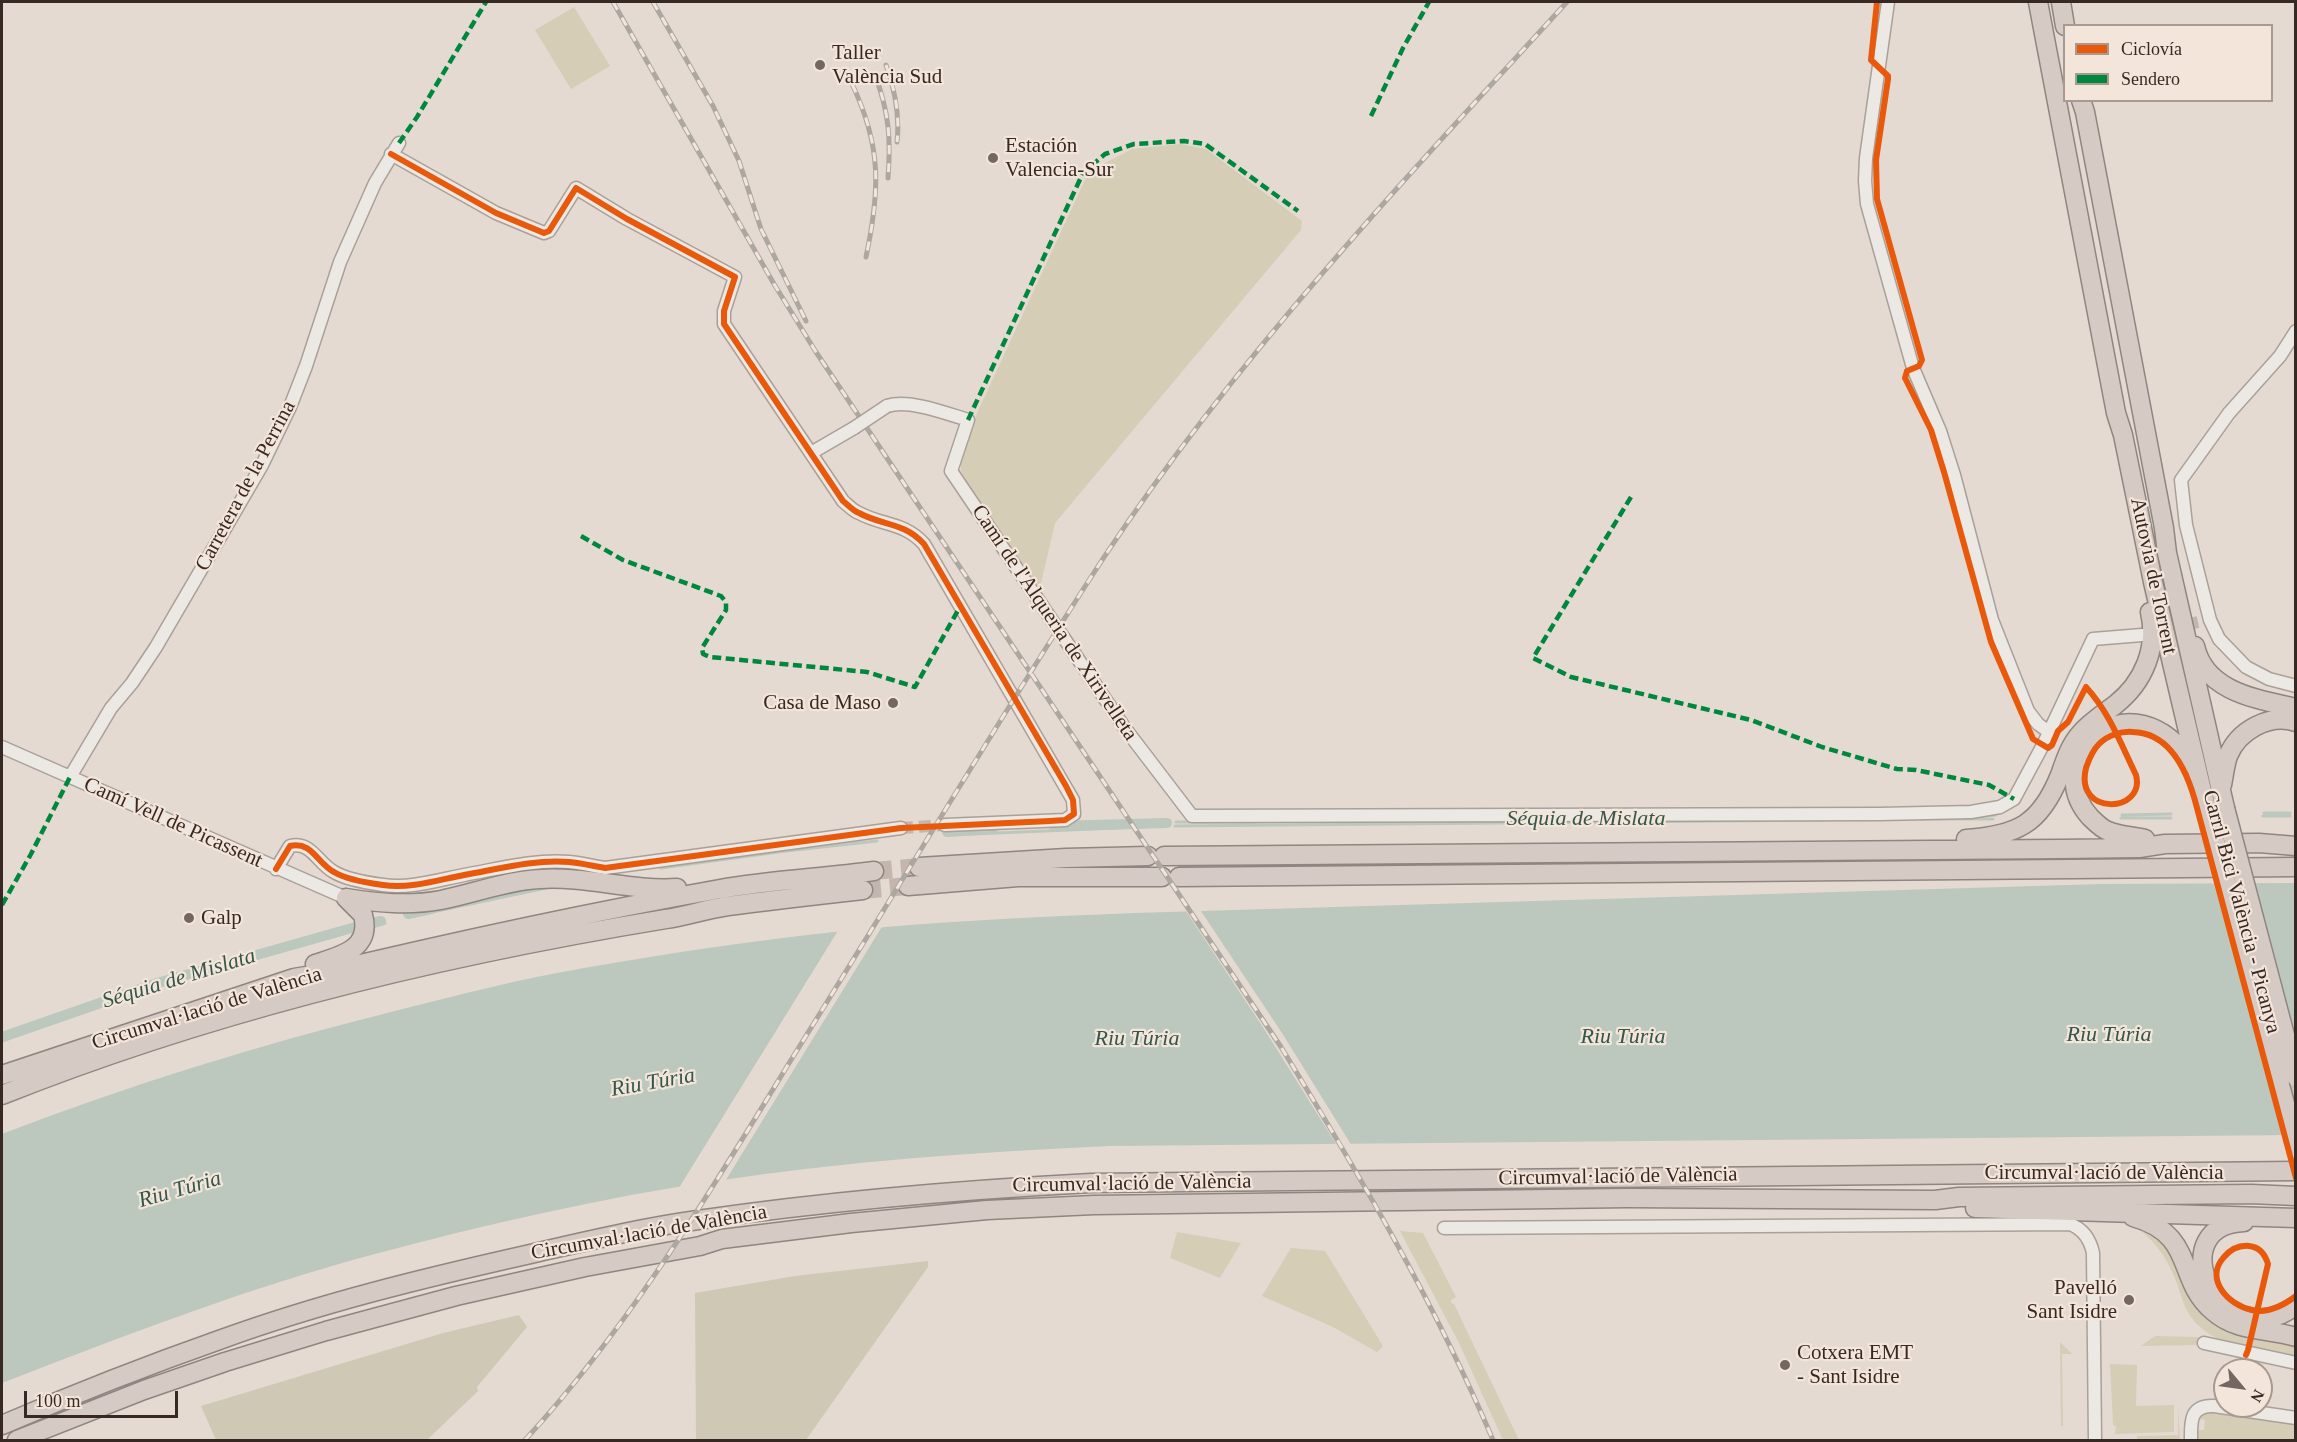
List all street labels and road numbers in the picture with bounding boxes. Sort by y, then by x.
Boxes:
street label: Carretera de la Perrina [190,396,302,576]
street label: Autovia de Torrent [2124,495,2182,657]
street label: Camí de l'Alqueria de Xirivelleta [966,500,1142,746]
street label: Camí Vell de Picassent [80,772,266,874]
street label: Carril Bici València - Picanya [2196,788,2286,1036]
street label: Circumval·lació de València [89,962,325,1056]
street label: Circumval·lació de València [1984,1160,2224,1186]
street label: Circumval·lació de València [1498,1162,1738,1192]
street label: Circumval·lació de València [1012,1169,1252,1199]
street label: Circumval·lació de València [529,1200,769,1266]

